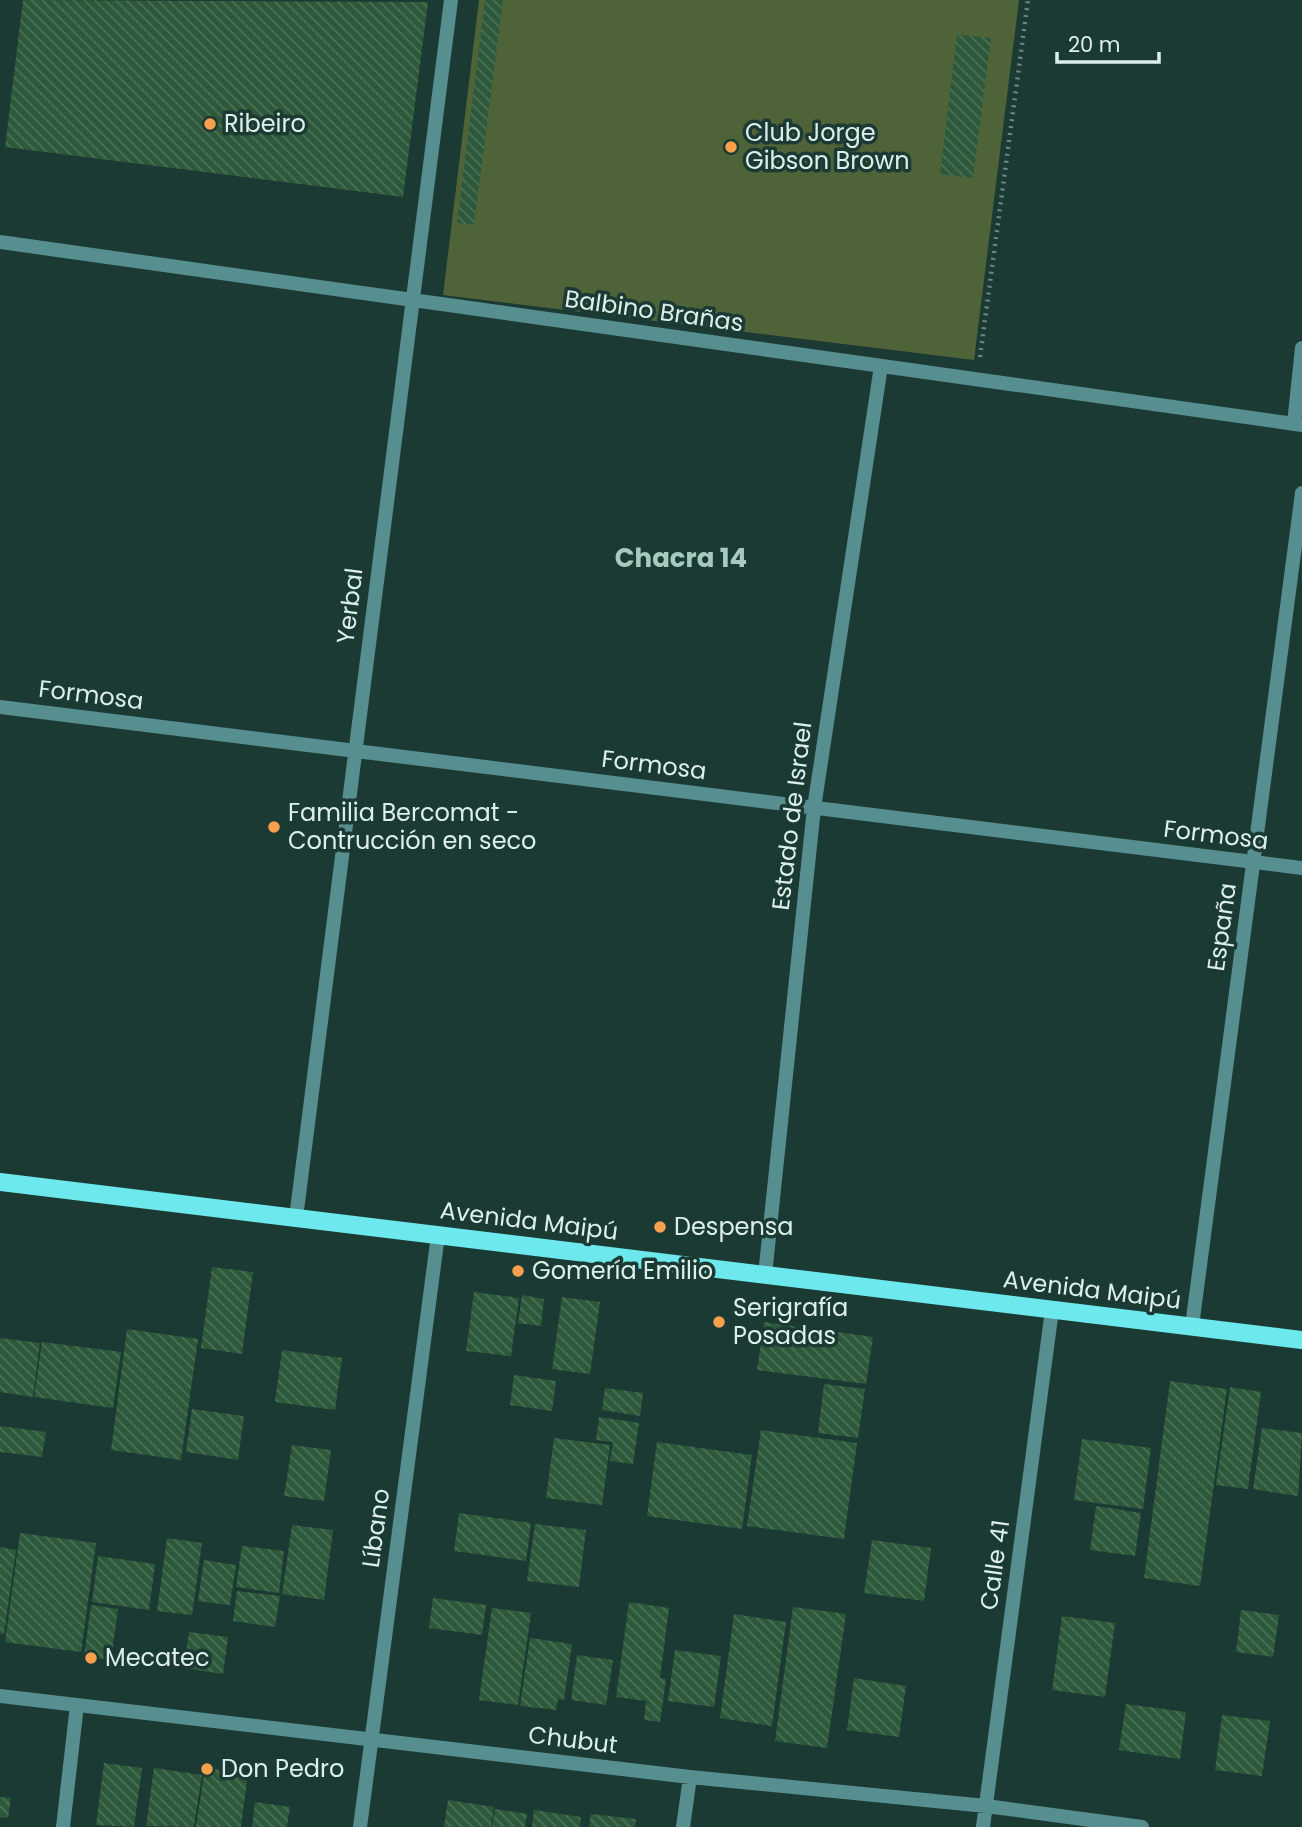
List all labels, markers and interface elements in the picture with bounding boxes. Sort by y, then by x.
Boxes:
scale bar [1057,21,1158,65]
text: 20 m [1068,30,1121,59]
place label: Ribeiro [224,107,306,140]
marker: Ribeiro [202,116,218,132]
place label: Club Jorge Gibson Brown [745,116,910,177]
marker: Club Jorge Gibson Brown [723,139,739,155]
street label: Balbino Brañas [563,282,746,339]
district label: Chacra 14 [615,540,747,576]
street label: Yerbal [328,566,371,646]
street label: Formosa [37,672,145,717]
street label: Estado de Israel [764,720,819,912]
street label: Formosa [600,742,708,787]
place label: Familia Bercomat - Contrucción en seco [288,796,536,857]
street label: Formosa [1162,812,1270,857]
marker: Familia Bercomat - Contrucción en seco [266,819,282,835]
street label: España [1199,881,1244,973]
street label: Avenida Maipú [438,1193,620,1248]
place label: Despensa [674,1210,794,1243]
marker: Despensa [652,1219,668,1235]
place label: Gomería Emilio [532,1254,713,1287]
street label: Avenida Maipú [1001,1262,1183,1317]
marker: Gomería Emilio [510,1263,526,1279]
place label: Serigrafía Posadas [733,1291,848,1352]
marker: Serigrafía Posadas [711,1314,727,1330]
street label: Líbano [354,1486,397,1570]
street label: Calle 41 [972,1518,1017,1612]
place label: Mecatec [105,1641,210,1674]
marker: Mecatec [83,1650,99,1666]
street label: Chubut [527,1718,620,1761]
place label: Don Pedro [221,1752,344,1785]
marker: Don Pedro [199,1761,215,1777]

